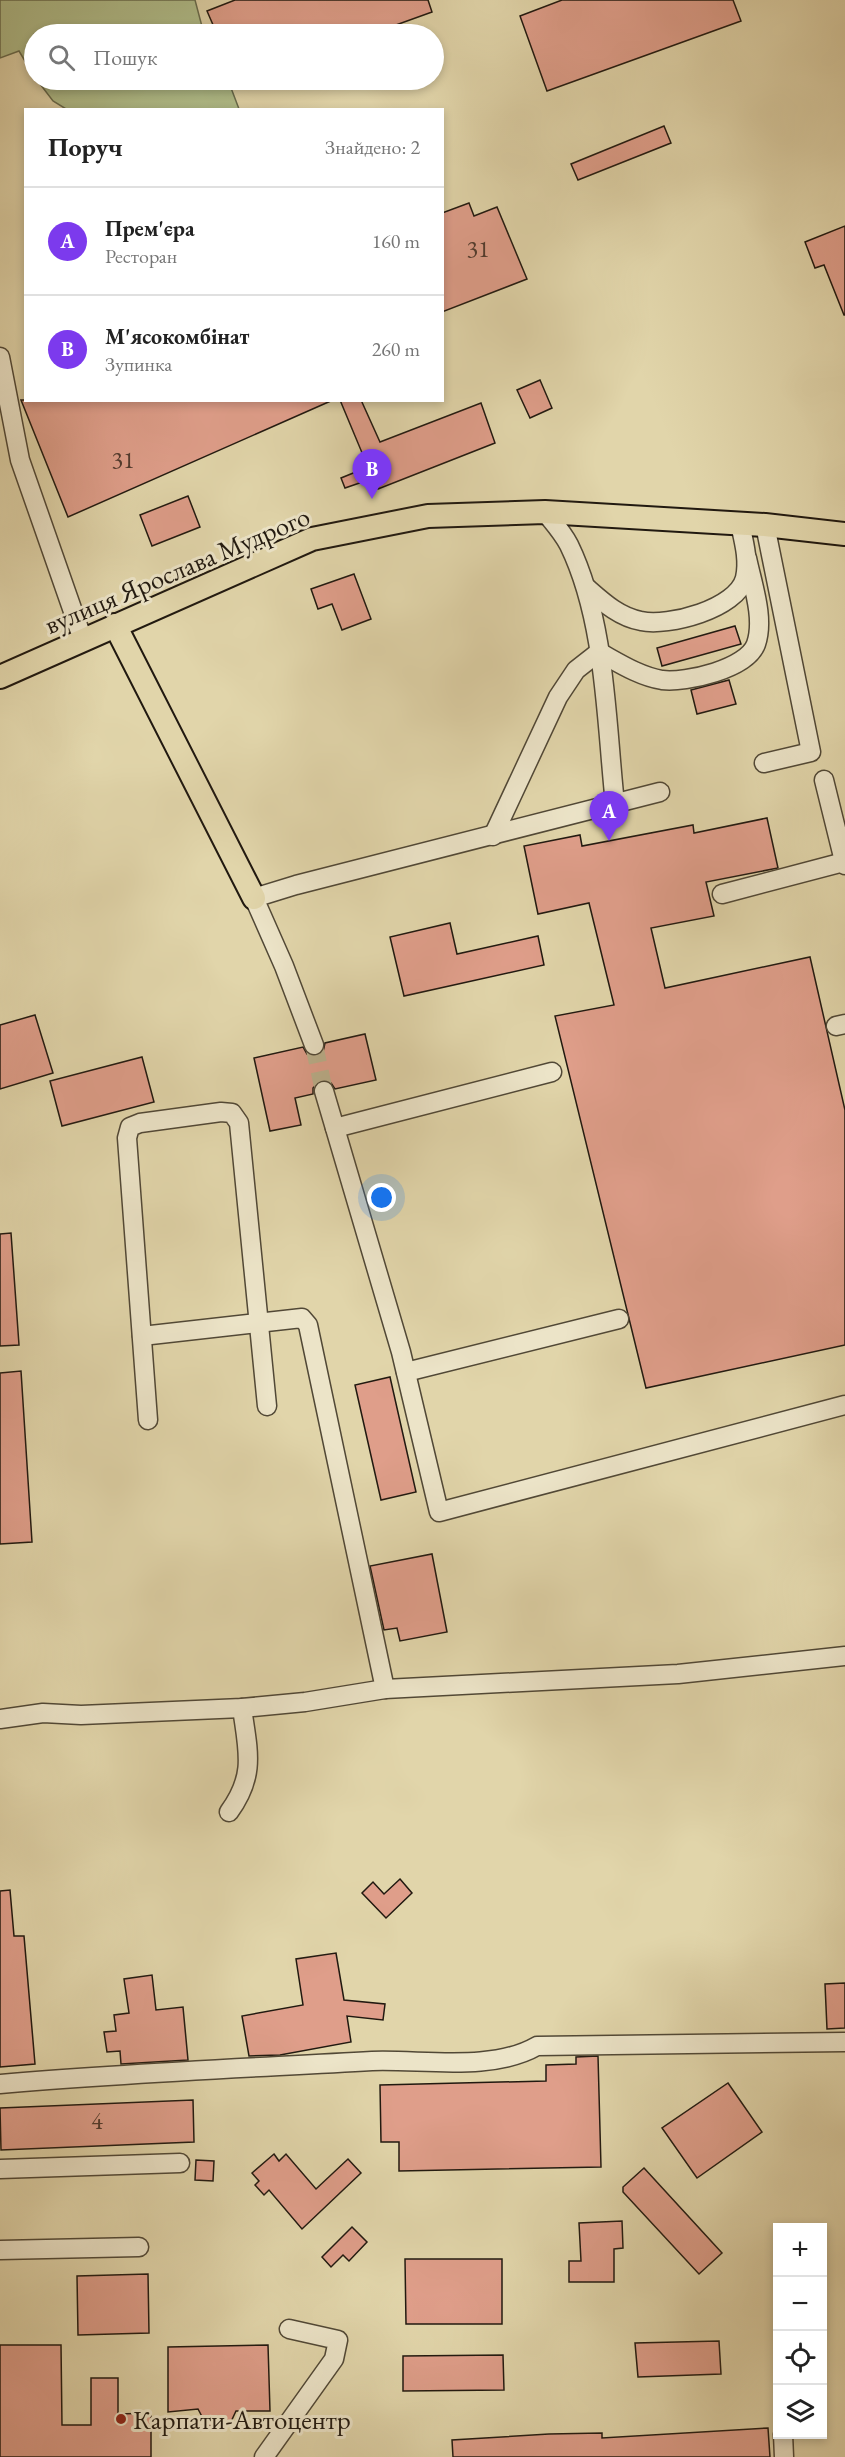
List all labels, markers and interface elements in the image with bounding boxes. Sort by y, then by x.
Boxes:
search box [24,24,444,90]
icon: search [45,41,78,74]
text: Пошук [93,43,157,72]
text: Поруч [48,130,123,164]
text: Знайдено: 2 [325,134,420,160]
text: Прем'єра [105,214,195,243]
text: A [60,228,75,254]
text: 160 m [372,228,420,254]
house number: 31 [466,233,490,264]
text: Ресторан [105,243,177,269]
text: М'ясокомбінат [105,322,249,351]
text: B [61,336,74,362]
text: 260 m [372,336,420,362]
text: Зупинка [105,351,172,377]
house number: 31 [111,444,135,475]
pin: B [352,450,392,499]
street label: вулиця Ярослава Мудрого [39,498,315,642]
pin: A [590,792,628,841]
your location [367,1183,396,1212]
house number: 4 [91,2105,103,2136]
map controls [773,2223,827,2439]
button: + [773,2223,827,2277]
button: − [773,2277,827,2331]
button: locate [773,2331,827,2385]
button: layers [773,2385,827,2439]
place label: Карпати-Автоцентр [133,2402,351,2437]
marker: Карпати-Автоцентр [114,2412,128,2426]

